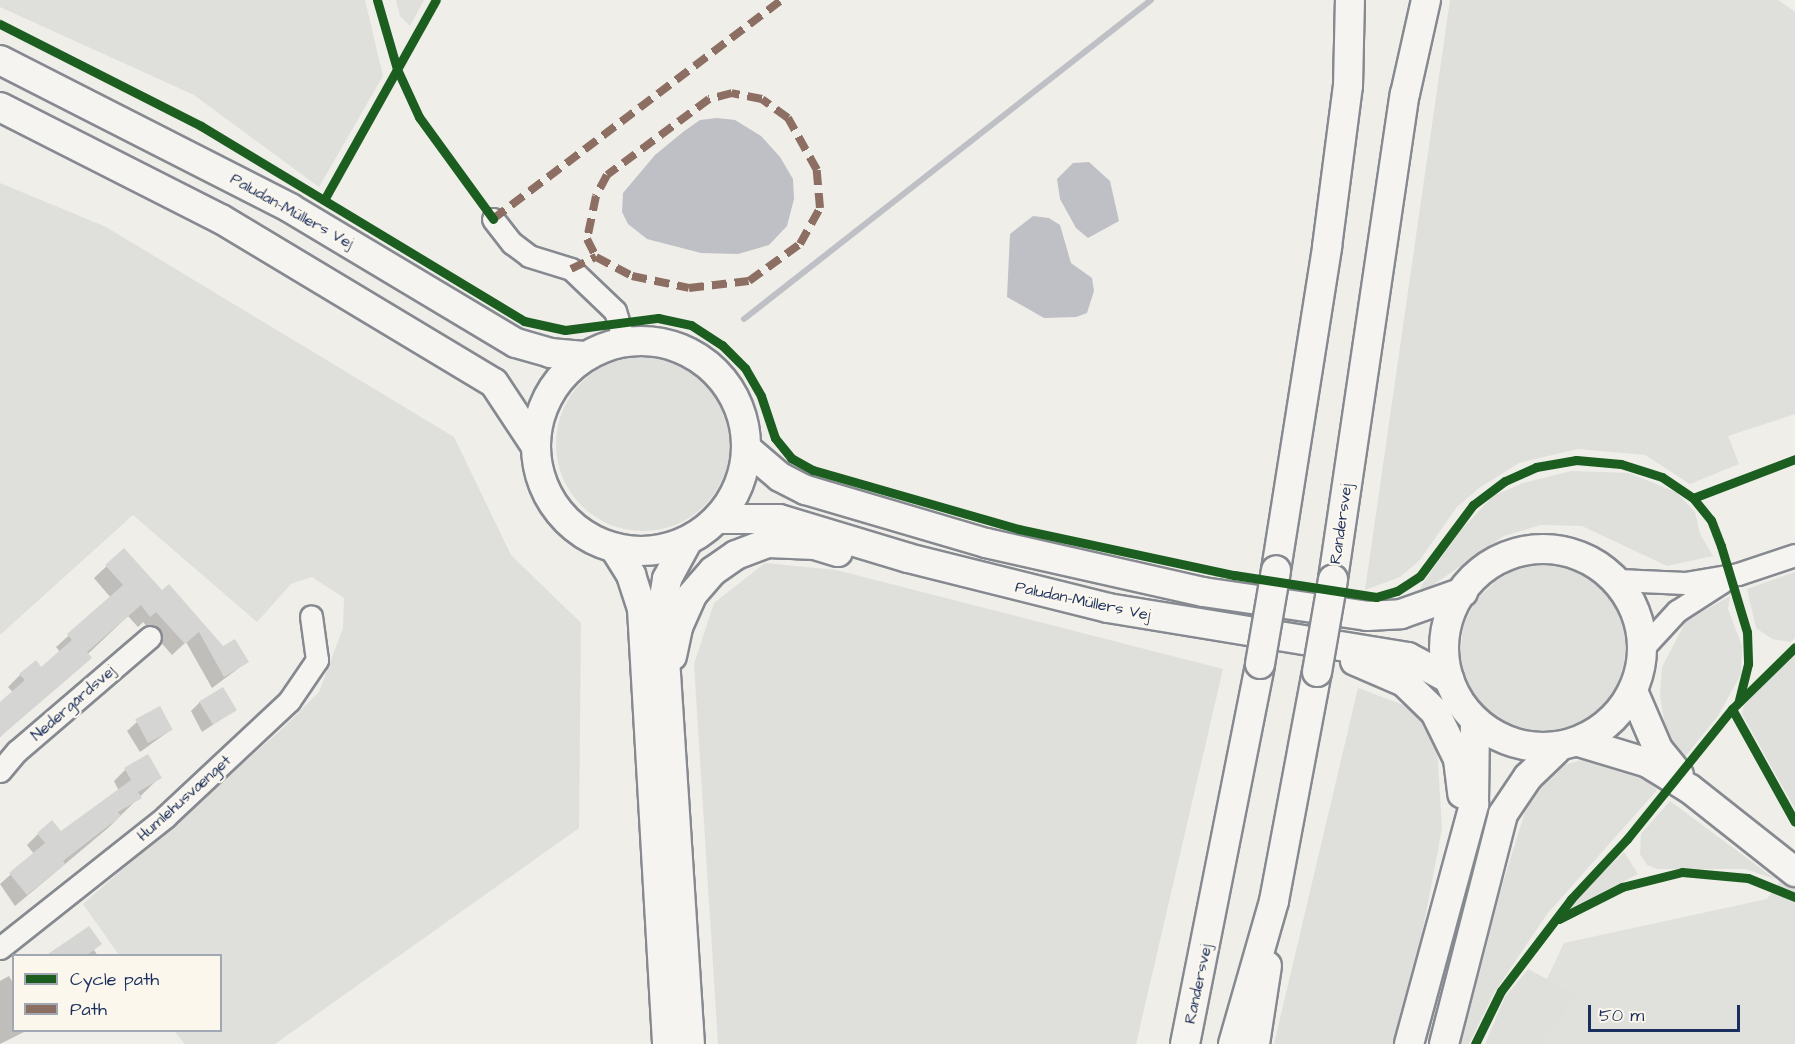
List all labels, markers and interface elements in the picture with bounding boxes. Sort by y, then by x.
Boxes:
street label: Paludan-Müllers Vej [227,169,357,253]
street label: Randersvej [1326,483,1356,565]
street label: Paludan-Müllers Vej [1013,577,1153,625]
street label: Nedergårdsvej [27,661,119,745]
street label: Humlehusvænget [133,751,235,845]
street label: Randersvej [1180,942,1216,1026]
legend [12,954,222,1032]
text: Cycle path [70,967,159,992]
scale bar [1591,993,1742,1031]
text: Path [70,997,107,1022]
text: 50 m [1599,1003,1644,1028]

